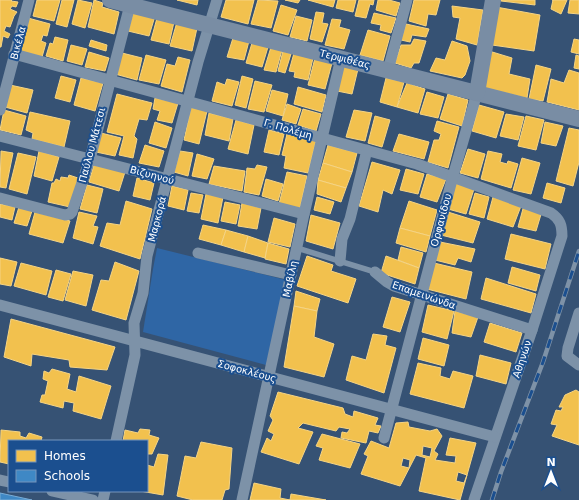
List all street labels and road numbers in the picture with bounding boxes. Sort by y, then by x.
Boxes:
street label: Βικέλα [8,25,28,61]
street label: Τερψιθέας [318,47,371,71]
street label: Παύλου Μάτεσι [77,106,107,184]
street label: Γ. Πολέμη [263,117,313,141]
street label: Βιζυηνού [129,164,176,186]
street label: Ορφανίδου [429,192,453,248]
street label: Μαρκορά [146,195,168,243]
street label: Μαβίλη [281,260,299,298]
street label: Επαμεινώνδα [391,279,458,311]
street label: Αθηνών [510,338,534,379]
street label: Σοφοκλέους [217,358,277,384]

